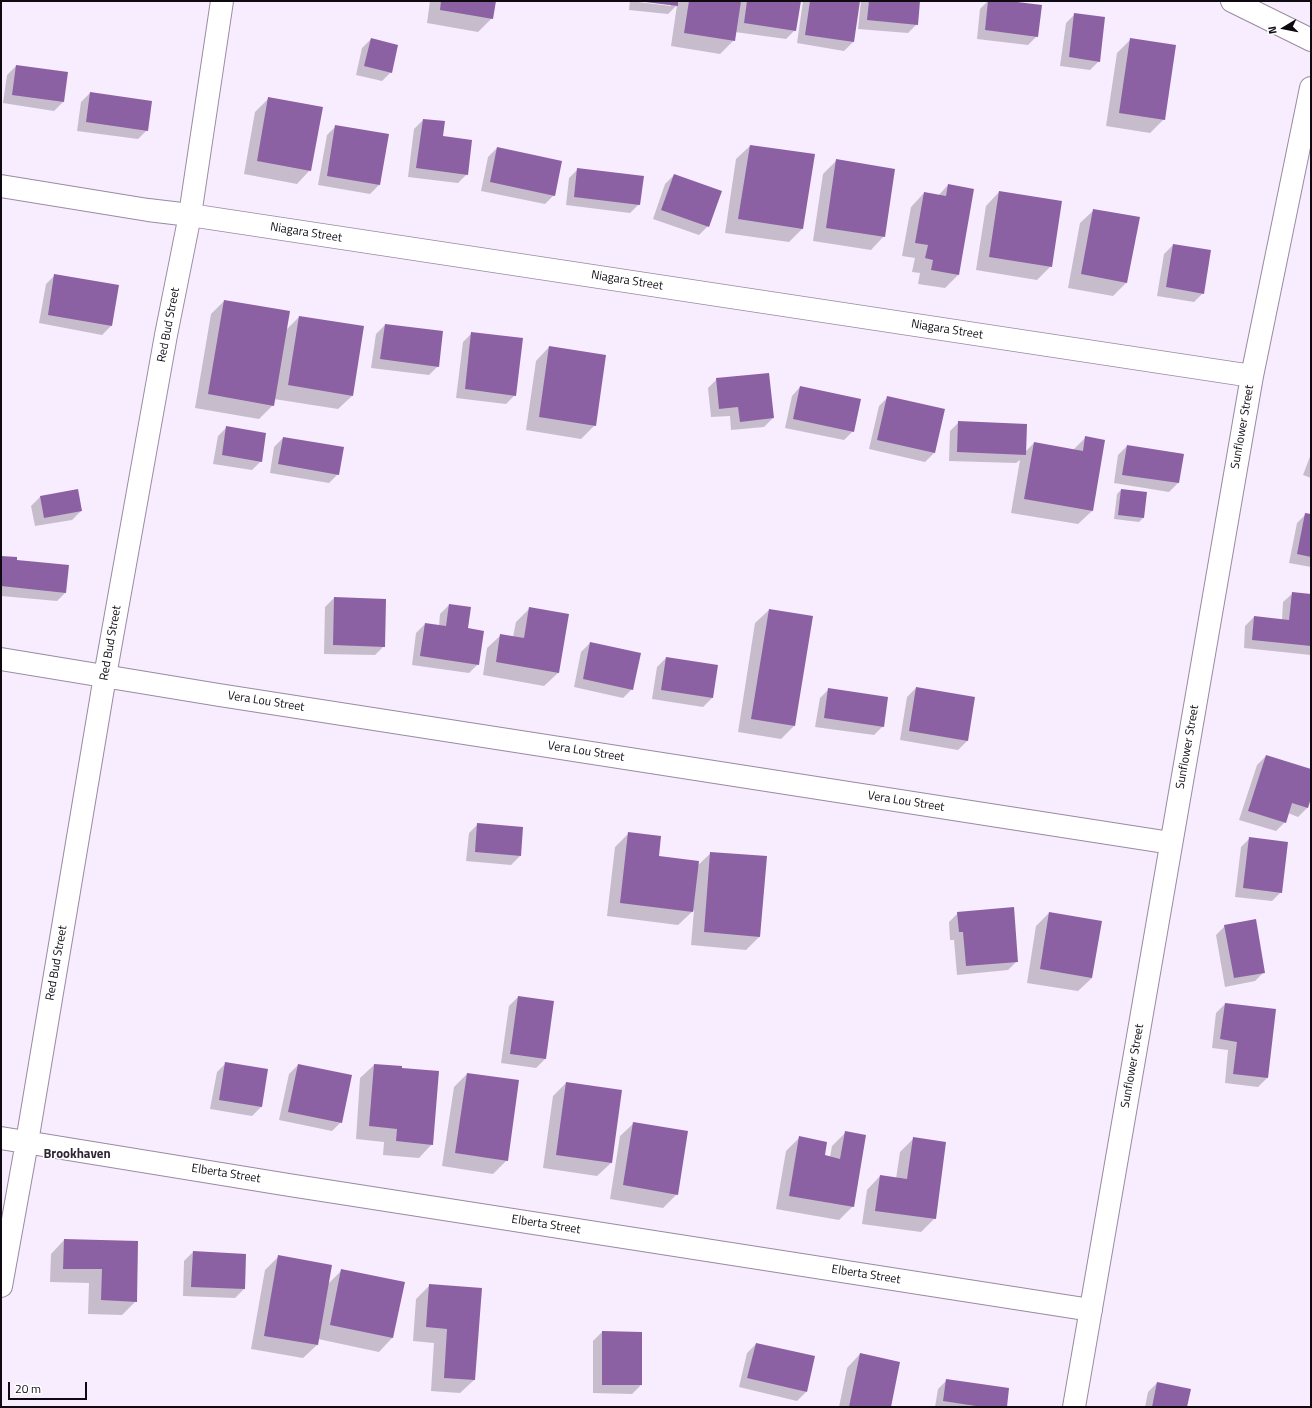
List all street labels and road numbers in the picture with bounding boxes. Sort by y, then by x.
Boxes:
street label: Niagara Street [269,220,343,246]
street label: Niagara Street [590,268,664,294]
street label: Red Bud Street [155,286,183,364]
street label: Niagara Street [910,317,984,343]
street label: Sunflower Street [1229,384,1257,470]
street label: Red Bud Street [97,604,125,682]
street label: Vera Lou Street [227,689,305,715]
street label: Sunflower Street [1174,704,1202,790]
street label: Vera Lou Street [547,739,625,765]
street label: Vera Lou Street [867,789,945,815]
street label: Red Bud Street [43,924,71,1002]
street label: Sunflower Street [1119,1023,1147,1109]
street label: Elberta Street [190,1161,262,1187]
street label: Elberta Street [510,1212,582,1238]
street label: Elberta Street [830,1262,902,1288]

